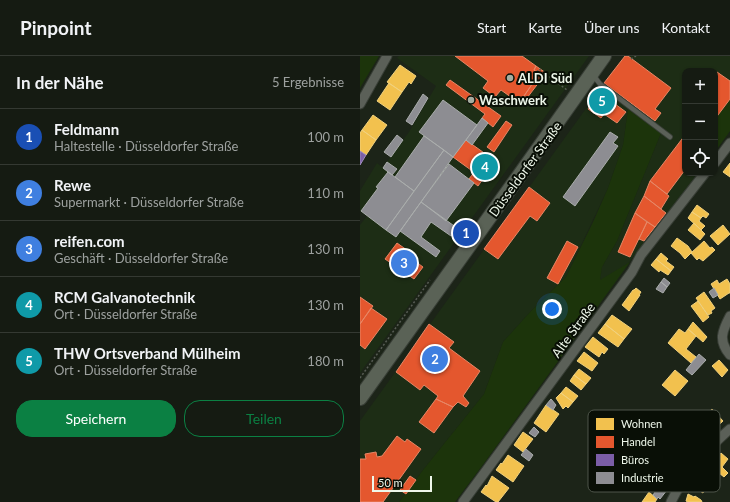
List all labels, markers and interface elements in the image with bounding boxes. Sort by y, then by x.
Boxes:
text: Pinpoint [20,16,91,39]
text: Start [477,19,506,36]
text: Karte [528,19,562,36]
text: Über uns [584,19,639,36]
text: Kontakt [661,19,710,36]
map controls [682,68,718,176]
button: + [682,68,718,104]
place label: ALDI Süd [517,70,572,86]
text: In der Nähe [16,72,104,93]
marker: ALDI Süd [505,73,515,83]
text: 5 Ergebnisse [272,74,344,90]
pin: 5 [589,86,615,116]
place label: Waschwerk [479,92,547,108]
marker: Waschwerk [466,95,476,105]
button: − [682,104,718,140]
street label: Düsseldorfer Straße [485,118,565,220]
text: Feldmann [54,120,119,138]
text: 1 [25,129,33,145]
text: 100 m [307,129,344,145]
text: Haltestelle · Düsseldorfer Straße [54,138,238,154]
button: locate [682,140,718,176]
pin: 4 [472,152,498,182]
text: Rewe [54,176,91,194]
text: 2 [25,185,33,201]
text: 110 m [307,185,344,201]
text: Supermarkt · Düsseldorfer Straße [54,194,244,210]
pin: 1 [453,218,479,248]
text: reifen.com [54,232,125,250]
text: 3 [25,241,33,257]
text: 130 m [307,241,344,257]
pin: 3 [391,248,417,278]
text: Geschäft · Düsseldorfer Straße [54,250,228,266]
text: RCM Galvanotechnik [54,288,195,306]
text: 4 [25,297,33,313]
text: 130 m [307,297,344,313]
your location [542,299,562,319]
street label: Alte Straße [548,299,598,360]
text: Ort · Düsseldorfer Straße [54,306,197,322]
text: THW Ortsverband Mülheim [54,344,241,362]
pin: 2 [422,344,448,374]
text: 5 [25,353,33,369]
text: 180 m [307,353,344,369]
text: Ort · Düsseldorfer Straße [54,362,197,378]
button: Speichern [16,400,176,437]
button: Teilen [184,400,344,437]
legend [588,410,720,492]
text: Wohnen [621,417,662,430]
text: Handel [621,435,655,448]
text: Büros [621,453,649,466]
text: Industrie [621,471,664,484]
scale bar [372,474,432,493]
text: 50 m [378,476,403,489]

